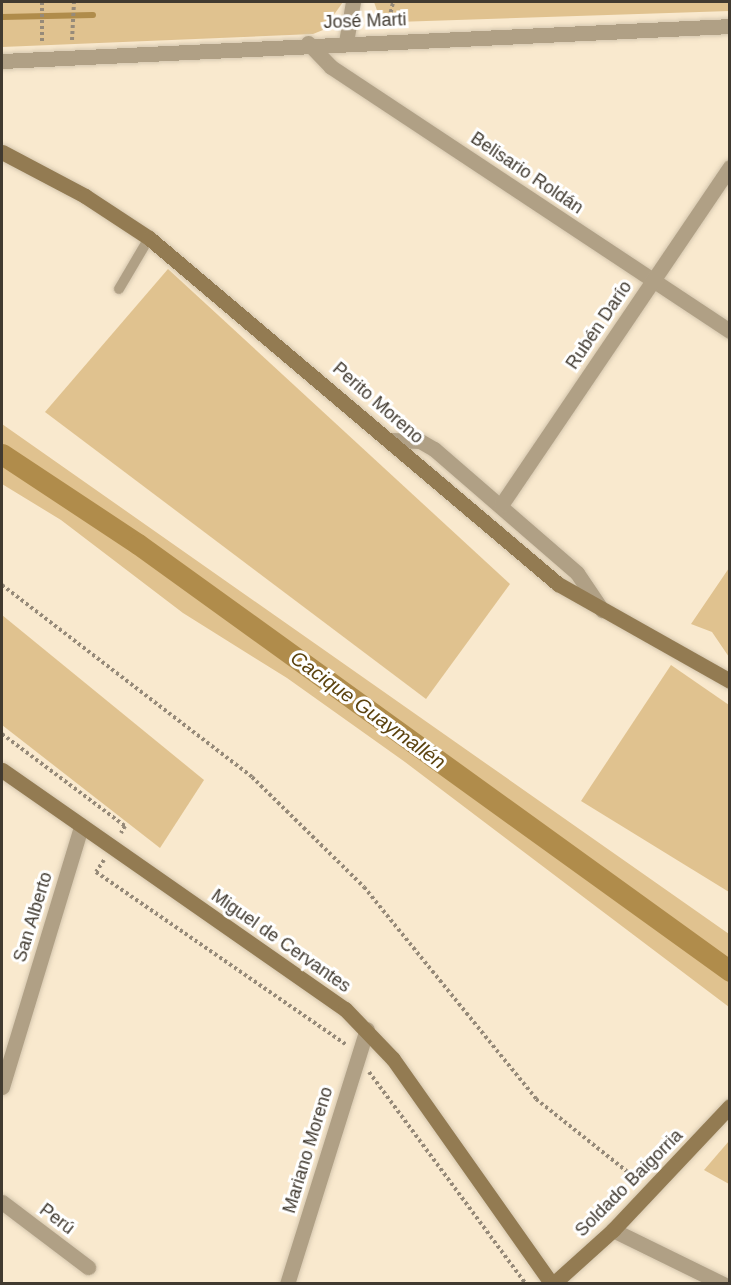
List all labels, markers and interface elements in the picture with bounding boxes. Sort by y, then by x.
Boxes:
street label: José Marti [323,9,407,33]
street label: Belisario Roldán [467,127,587,219]
street label: Rubén Darío [562,277,636,373]
street label: Perito Moreno [328,358,428,448]
water label: Cacique Guaymallén [286,646,450,774]
street label: San Alberto [9,869,57,965]
street label: Miguel de Cervantes [207,885,355,997]
street label: Mariano Moreno [279,1084,337,1216]
street label: Soldado Baigorria [571,1125,687,1241]
street label: Perú [35,1199,79,1239]

